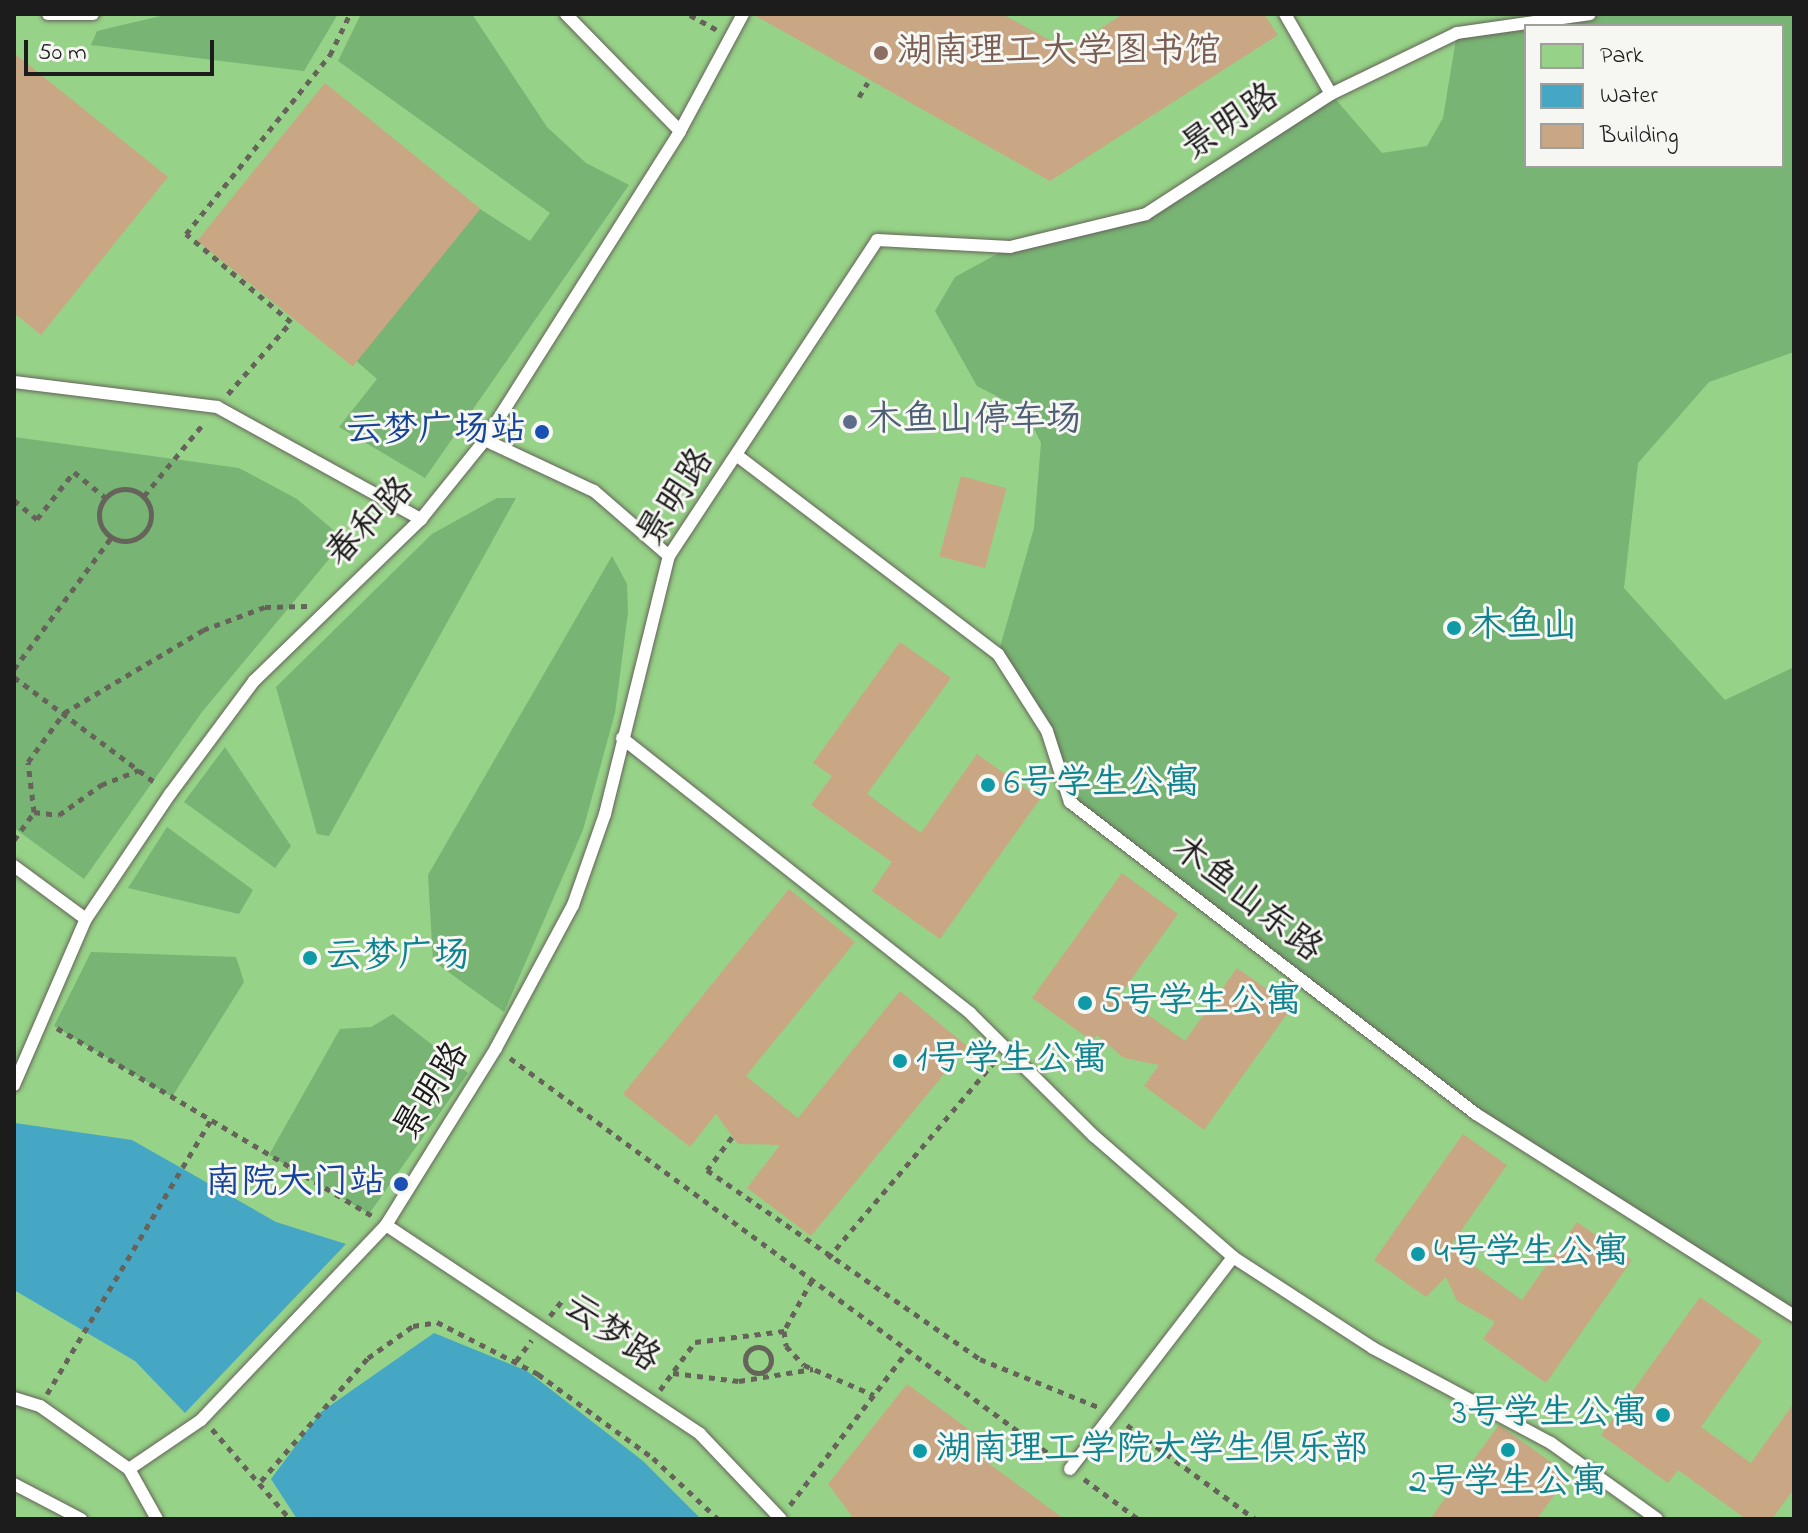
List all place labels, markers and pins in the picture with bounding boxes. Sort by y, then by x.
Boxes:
place label: 湖南理工大学图书馆 [897,31,1221,75]
marker: 湖南理工大学图书馆 [872,44,890,62]
place label: 木鱼山停车场 [866,400,1082,444]
place label: 云梦广场站 [346,410,526,454]
marker: 木鱼山停车场 [841,413,859,431]
marker: 云梦广场站 [533,423,551,441]
place label: 木鱼山 [1470,606,1578,650]
marker: 木鱼山 [1445,619,1463,637]
place label: 6号学生公寓 [1004,763,1200,807]
marker: 6号学生公寓 [979,776,997,794]
place label: 云梦广场 [326,936,470,980]
marker: 云梦广场 [301,949,319,967]
place label: 5号学生公寓 [1101,981,1302,1025]
marker: 5号学生公寓 [1076,994,1094,1012]
place label: 1号学生公寓 [916,1039,1107,1083]
marker: 1号学生公寓 [891,1052,909,1070]
place label: 南院大门站 [205,1162,385,1206]
marker: 南院大门站 [392,1175,410,1193]
place label: 4号学生公寓 [1434,1232,1629,1276]
marker: 4号学生公寓 [1409,1245,1427,1263]
place label: 3号学生公寓 [1452,1393,1647,1437]
marker: 3号学生公寓 [1654,1406,1672,1424]
place label: 湖南理工学院大学生俱乐部 [936,1429,1368,1473]
marker: 2号学生公寓 [1499,1441,1517,1459]
marker: 湖南理工学院大学生俱乐部 [911,1442,929,1460]
place label: 2号学生公寓 [1409,1462,1607,1506]

